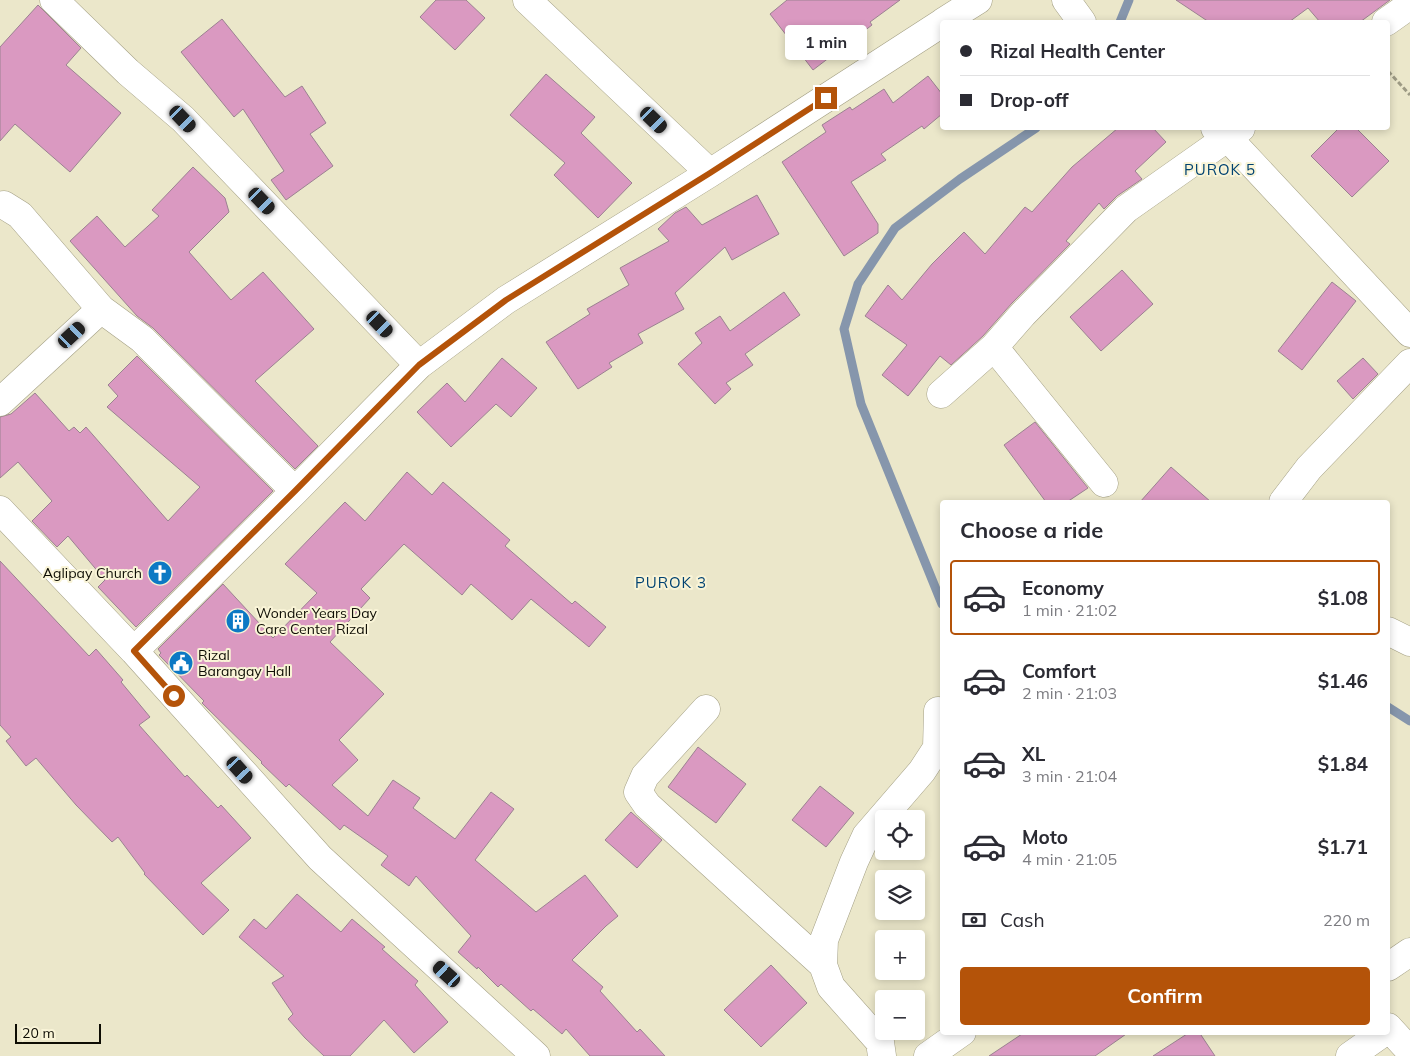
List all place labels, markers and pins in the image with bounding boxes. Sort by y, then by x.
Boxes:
church icon: Aglipay Church [147,560,173,586]
place label: Aglipay Church [43,564,142,582]
place label: Wonder Years Day Care Center Rizal [256,604,378,638]
building icon: Wonder Years Day Care Center Rizal [225,608,251,634]
place label: Rizal Barangay Hall [198,646,291,680]
public building icon: Rizal Barangay Hall [168,650,194,676]

